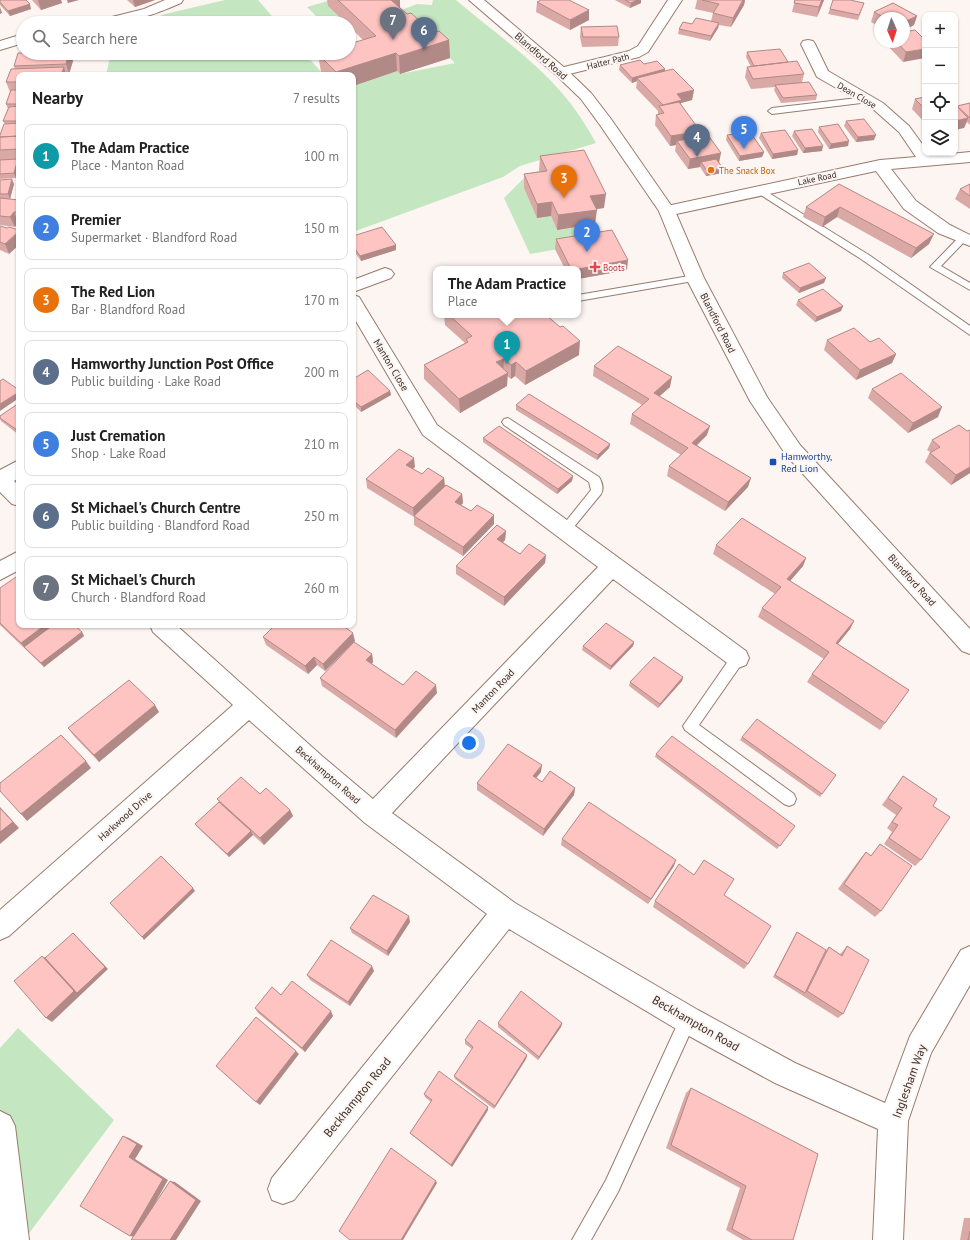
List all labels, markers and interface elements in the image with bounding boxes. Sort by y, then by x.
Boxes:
pin: 7 [380,7,406,40]
north arrow [874,12,910,48]
map controls [922,12,958,156]
button: + [922,12,958,48]
search box [16,16,356,60]
pin: 6 [411,17,437,50]
icon: search [30,27,52,49]
text: Search here [62,29,138,48]
street label: Blandford Road [512,30,570,82]
button: − [922,48,958,84]
street label: Halter Path [586,50,630,72]
street label: Dean Close [836,79,879,111]
button: locate [922,84,958,120]
text: Nearby [32,87,83,109]
text: 7 results [293,90,340,107]
pin: 5 [731,116,757,149]
button: layers [922,120,958,156]
pin: 4 [684,124,710,157]
text: The Adam Practice [71,138,189,157]
text: 1 [42,148,50,165]
text: 100 m [304,148,339,165]
text: Place · Manton Road [71,157,184,174]
pin: 3 [551,165,577,198]
marker: The Snack Box [706,165,716,175]
place label: The Snack Box [719,165,775,176]
street label: Lake Road [797,169,837,187]
text: Premier [71,210,121,229]
pin: 2 [574,219,600,252]
text: 2 [42,220,50,237]
text: 150 m [304,220,339,237]
text: Supermarket · Blandford Road [71,229,237,246]
marker: Boots [590,262,600,272]
place label: Boots [603,262,625,273]
popup [433,266,581,318]
text: The Adam Practice [448,274,566,293]
text: The Red Lion [71,282,155,301]
street label: Blandford Road [697,291,739,355]
text: 3 [42,292,50,309]
text: 170 m [304,292,339,309]
text: Place [448,293,477,310]
text: Bar · Blandford Road [71,301,185,318]
pin: 1 [494,331,520,364]
street label: Manton Close [370,337,412,393]
text: Hamworthy Junction Post Office [71,354,274,373]
text: 4 [42,364,50,381]
text: 200 m [304,364,339,381]
text: Public building · Lake Road [71,373,221,390]
text: Just Cremation [71,426,165,445]
text: 5 [42,436,50,453]
text: 210 m [304,436,339,453]
text: Shop · Lake Road [71,445,166,462]
place label: Hamworthy, Red Lion [781,450,832,475]
marker: Hamworthy, Red Lion [768,457,778,467]
text: St Michael's Church Centre [71,498,241,517]
text: 6 [42,508,50,525]
text: 250 m [304,508,339,525]
text: Public building · Blandford Road [71,517,250,534]
street label: Blandford Road [885,551,939,609]
text: St Michael's Church [71,570,195,589]
text: 7 [42,580,50,597]
text: 260 m [304,580,339,597]
text: Church · Blandford Road [71,589,206,606]
street label: Manton Road [469,666,517,716]
your location [459,733,479,753]
street label: Beckhampton Road [293,743,363,807]
street label: Harkwood Drive [95,788,155,844]
street label: Beckhampton Road [650,992,742,1054]
street label: Inglesham Way [889,1042,929,1120]
street label: Beckhampton Road [320,1054,394,1140]

